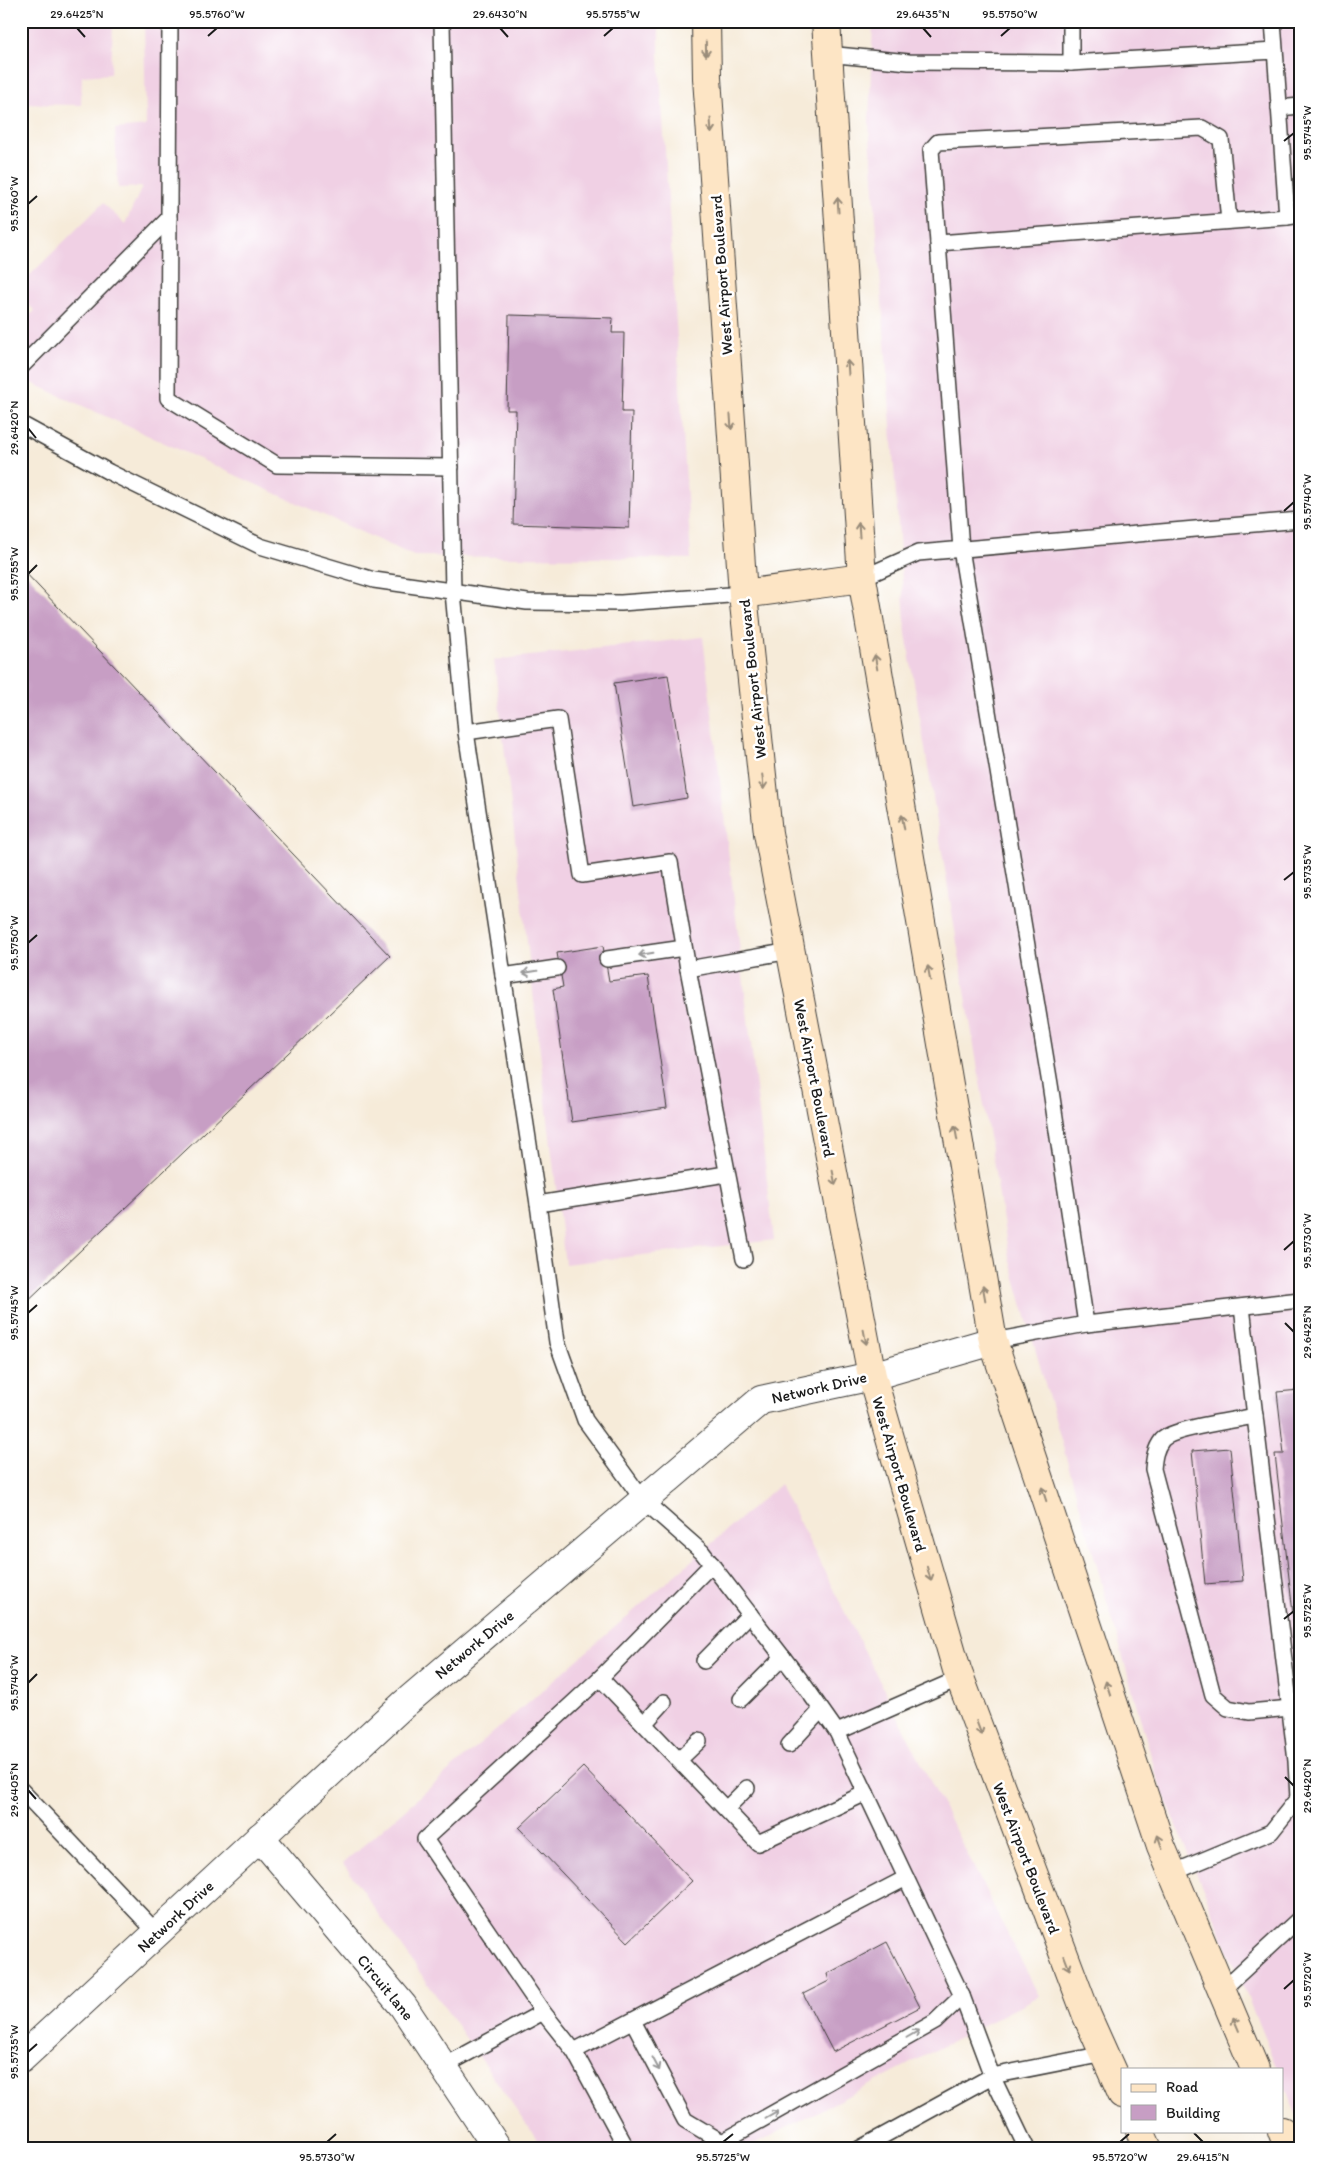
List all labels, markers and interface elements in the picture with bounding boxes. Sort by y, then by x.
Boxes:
text: 29.6425°N [50,7,104,21]
text: 95.5760°W [189,7,245,21]
text: 29.6430°N [473,7,527,21]
text: 95.5755°W [586,7,640,21]
text: 29.6435°N [896,7,950,21]
text: 95.5750°W [982,7,1038,21]
one-way arrow [702,41,711,57]
text: 95.5745°W [1300,105,1314,161]
one-way arrow [706,118,715,134]
text: 95.5760°W [7,176,21,232]
street label: West Airport Boulevard [706,194,737,356]
one-way arrow [833,198,842,214]
one-way arrow [844,360,853,376]
text: 29.6420°N [7,401,21,455]
one-way arrow [726,414,736,430]
text: 95.5740°W [1300,474,1314,530]
one-way arrow [854,522,863,538]
text: 95.5755°W [7,547,21,601]
street label: West Airport Boulevard [735,598,770,760]
one-way arrow [871,654,881,670]
one-way arrow [758,774,768,790]
one-way arrow [898,814,908,830]
text: 95.5735°W [1300,845,1314,899]
text: 95.5750°W [7,915,21,971]
one-way arrow [638,949,654,959]
one-way arrow [923,965,933,981]
one-way arrow [522,967,538,977]
street label: West Airport Boulevard [790,997,839,1159]
one-way arrow [951,1125,961,1141]
one-way arrow [830,1169,839,1185]
text: 95.5730°W [1300,1213,1314,1269]
text: 95.5745°W [7,1285,21,1341]
one-way arrow [979,1285,988,1301]
text: 29.6425°N [1300,1305,1314,1359]
one-way arrow [860,1329,870,1345]
street label: Network Drive [770,1367,869,1408]
street label: West Airport Boulevard [868,1394,931,1554]
one-way arrow [1039,1487,1048,1502]
one-way arrow [925,1565,935,1581]
text: 95.5725°W [1300,1584,1314,1638]
street label: Network Drive [431,1606,518,1683]
text: 95.5740°W [7,1655,21,1711]
one-way arrow [1103,1680,1112,1696]
one-way arrow [975,1720,984,1736]
text: 29.6420°N [1300,1759,1314,1813]
text: 29.6405°N [7,1763,21,1817]
street label: West Airport Boulevard [989,1780,1064,1937]
one-way arrow [1155,1835,1164,1850]
street label: Network Drive [133,1876,217,1957]
street label: Circuit lane [353,1950,418,2024]
text: 95.5720°W [1300,1952,1314,2008]
one-way arrow [1063,1955,1072,1970]
one-way arrow [1231,2017,1241,2032]
text: 95.5735°W [7,2025,21,2079]
one-way arrow [905,2029,920,2039]
one-way arrow [651,2057,661,2072]
legend [1121,2068,1284,2132]
text: Road [1166,2078,1199,2096]
text: Building [1166,2104,1220,2122]
one-way arrow [765,2110,779,2120]
text: 95.5730°W [299,2150,355,2164]
text: 95.5725°W [696,2150,750,2164]
text: 95.5720°W [1092,2150,1148,2164]
text: 29.6415°N [1177,2150,1229,2164]

